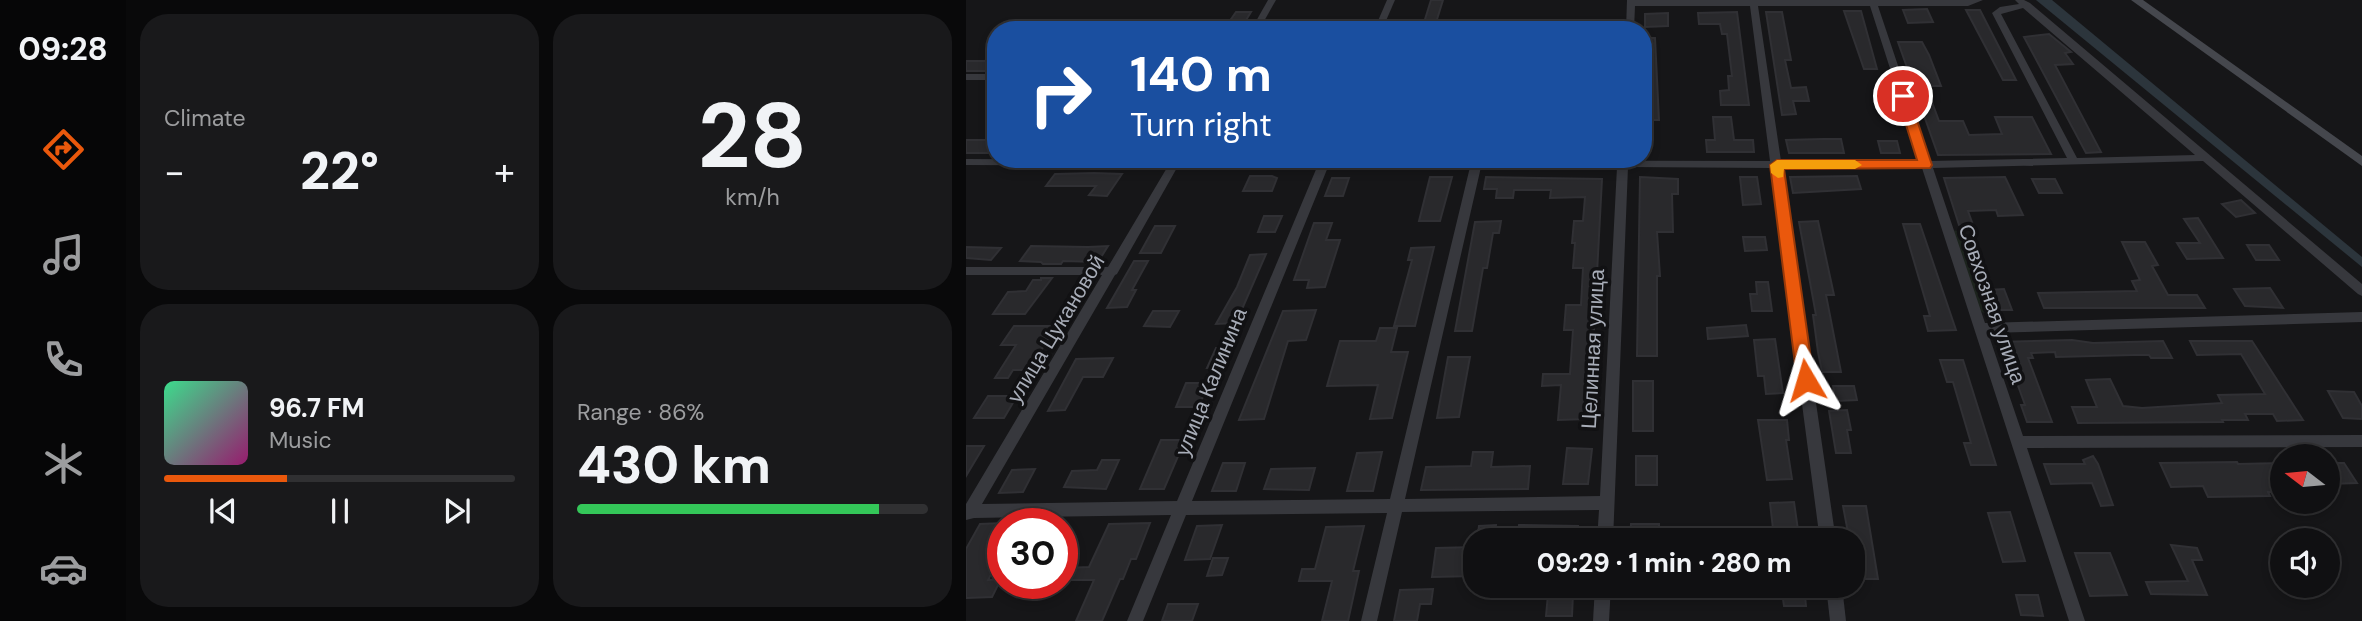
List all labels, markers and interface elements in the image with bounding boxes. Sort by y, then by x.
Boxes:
text: 09:28 [18,28,108,70]
text: 140 m [1130,42,1272,106]
icon: right [1015,49,1106,140]
pin [1873,66,1933,126]
text: 28 [698,77,807,195]
icon: arrive [1884,77,1922,115]
text: Climate [164,103,246,133]
text: Turn right [1130,104,1272,146]
icon: directions [39,125,88,174]
text: 22° [300,137,379,205]
text: − [164,147,185,197]
text: + [494,147,515,197]
text: km/h [725,182,780,212]
street label: Совхозная улица [1952,220,2033,388]
icon: music [39,230,88,279]
street label: улица Цукановой [1001,250,1111,408]
street label: Целинная улица [1575,268,1611,430]
street label: улица Калинина [1168,303,1254,460]
icon: phone [39,335,88,384]
position arrow [1769,343,1843,417]
text: 96.7 FM [269,391,364,425]
text: Range · 86% [577,397,704,427]
text: Music [269,425,332,455]
text: 430 km [577,431,771,499]
icon: climate [39,439,88,488]
north arrow [2270,444,2340,514]
map controls [2270,444,2340,598]
icon: previous [204,492,242,530]
icon: pause [321,492,359,530]
icon: next [438,492,476,530]
speed limit sign: 30 [987,508,1078,599]
button: sound [2270,528,2340,598]
icon: car [39,544,88,593]
text: 09:29 · 1 min · 280 m [1537,546,1791,580]

